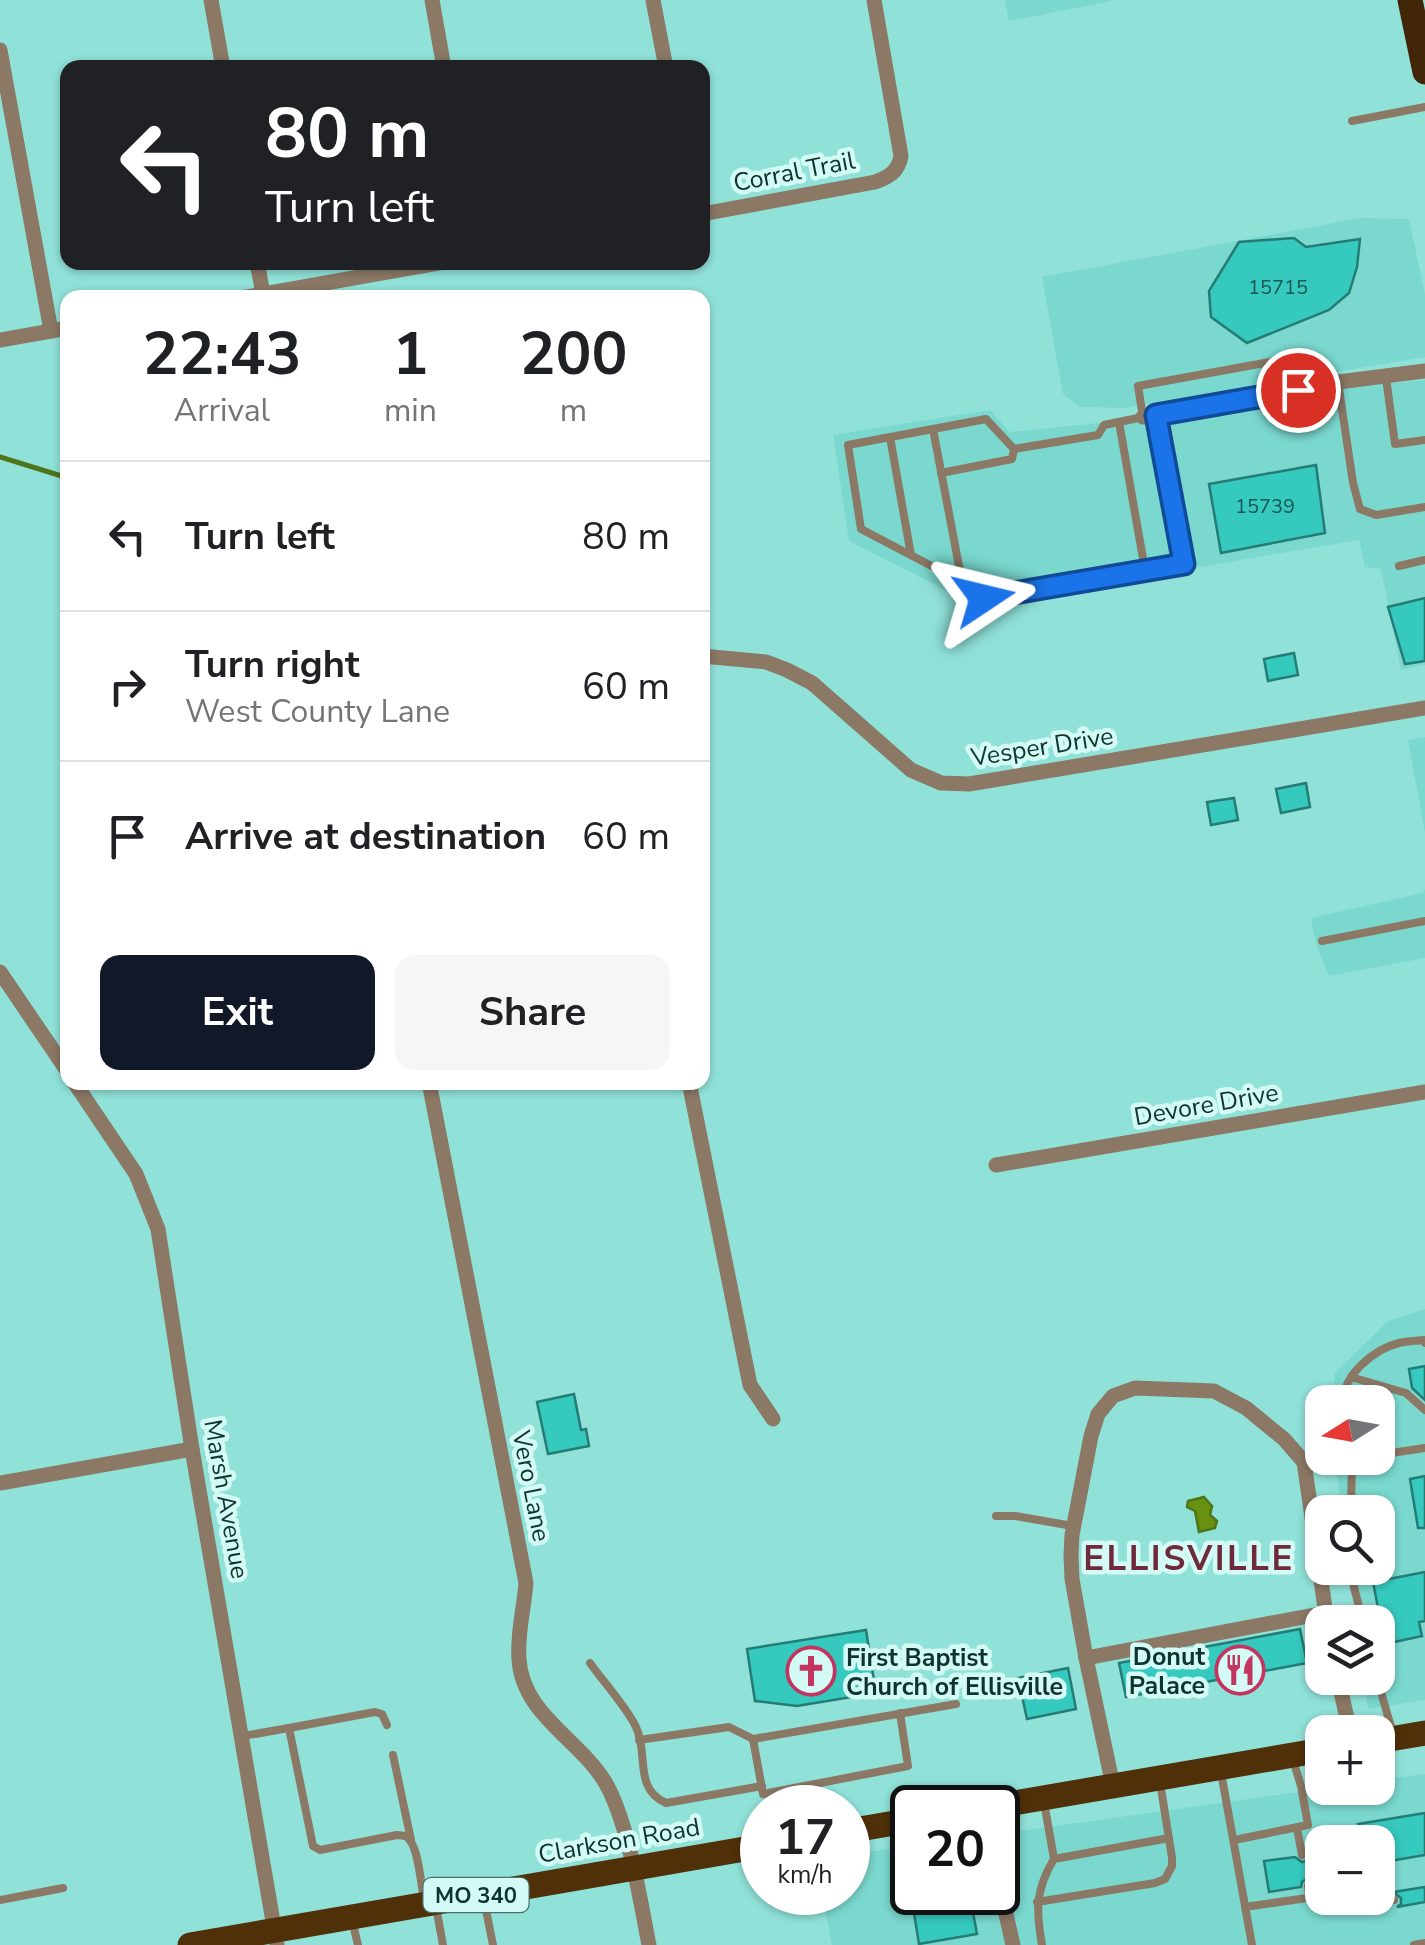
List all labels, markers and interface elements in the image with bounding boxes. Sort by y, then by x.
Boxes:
text: 80 m [265,86,429,182]
icon: left [100,100,230,230]
street label: Corral Trail [731,143,858,200]
text: Turn left [265,177,434,238]
house number: 15715 [1248,274,1308,301]
text: 22:43 [143,313,301,395]
text: 1 [392,313,428,395]
text: 200 [519,313,627,395]
pin [1256,348,1341,433]
icon: arrive [1271,363,1326,418]
text: Arrival [174,389,270,432]
text: min [384,389,437,432]
text: m [560,389,587,432]
house number: 15739 [1235,493,1295,520]
icon: left [100,509,155,564]
text: Turn left [185,511,335,562]
text: 80 m [582,511,670,562]
position arrow [932,546,1036,650]
text: Turn right [185,639,360,690]
icon: right [100,659,155,714]
text: 60 m [582,661,670,712]
text: West County Lane [185,690,450,733]
street label: Vesper Drive [968,719,1116,775]
icon: arrive [100,809,155,864]
text: Arrive at destination [185,811,546,862]
text: 60 m [582,811,670,862]
button: Exit [100,955,375,1070]
button: Share [395,955,670,1070]
street label: Devore Drive [1131,1076,1281,1134]
north arrow [1305,1385,1395,1475]
map controls [1305,1385,1395,1915]
street label: Marsh Avenue [195,1417,257,1581]
street label: Vero Lane [503,1427,558,1545]
button: search [1305,1495,1395,1585]
district label: ELLISVILLE [1083,1535,1295,1582]
button: layers [1305,1605,1395,1695]
place label: Donut Palace [1129,1640,1205,1703]
place label: First Baptist Church of Ellisville [846,1641,1063,1704]
restaurant icon: Donut Palace [1214,1644,1266,1696]
church icon: First Baptist Church of Ellisville [785,1645,837,1697]
button: + [1305,1715,1395,1805]
speed limit sign: 20 [890,1785,1020,1915]
text: 17 [775,1803,835,1872]
street label: Clarkson Road [536,1810,703,1872]
button: − [1305,1825,1395,1915]
text: km/h [777,1858,833,1892]
road number: MO 340 [424,1878,528,1912]

